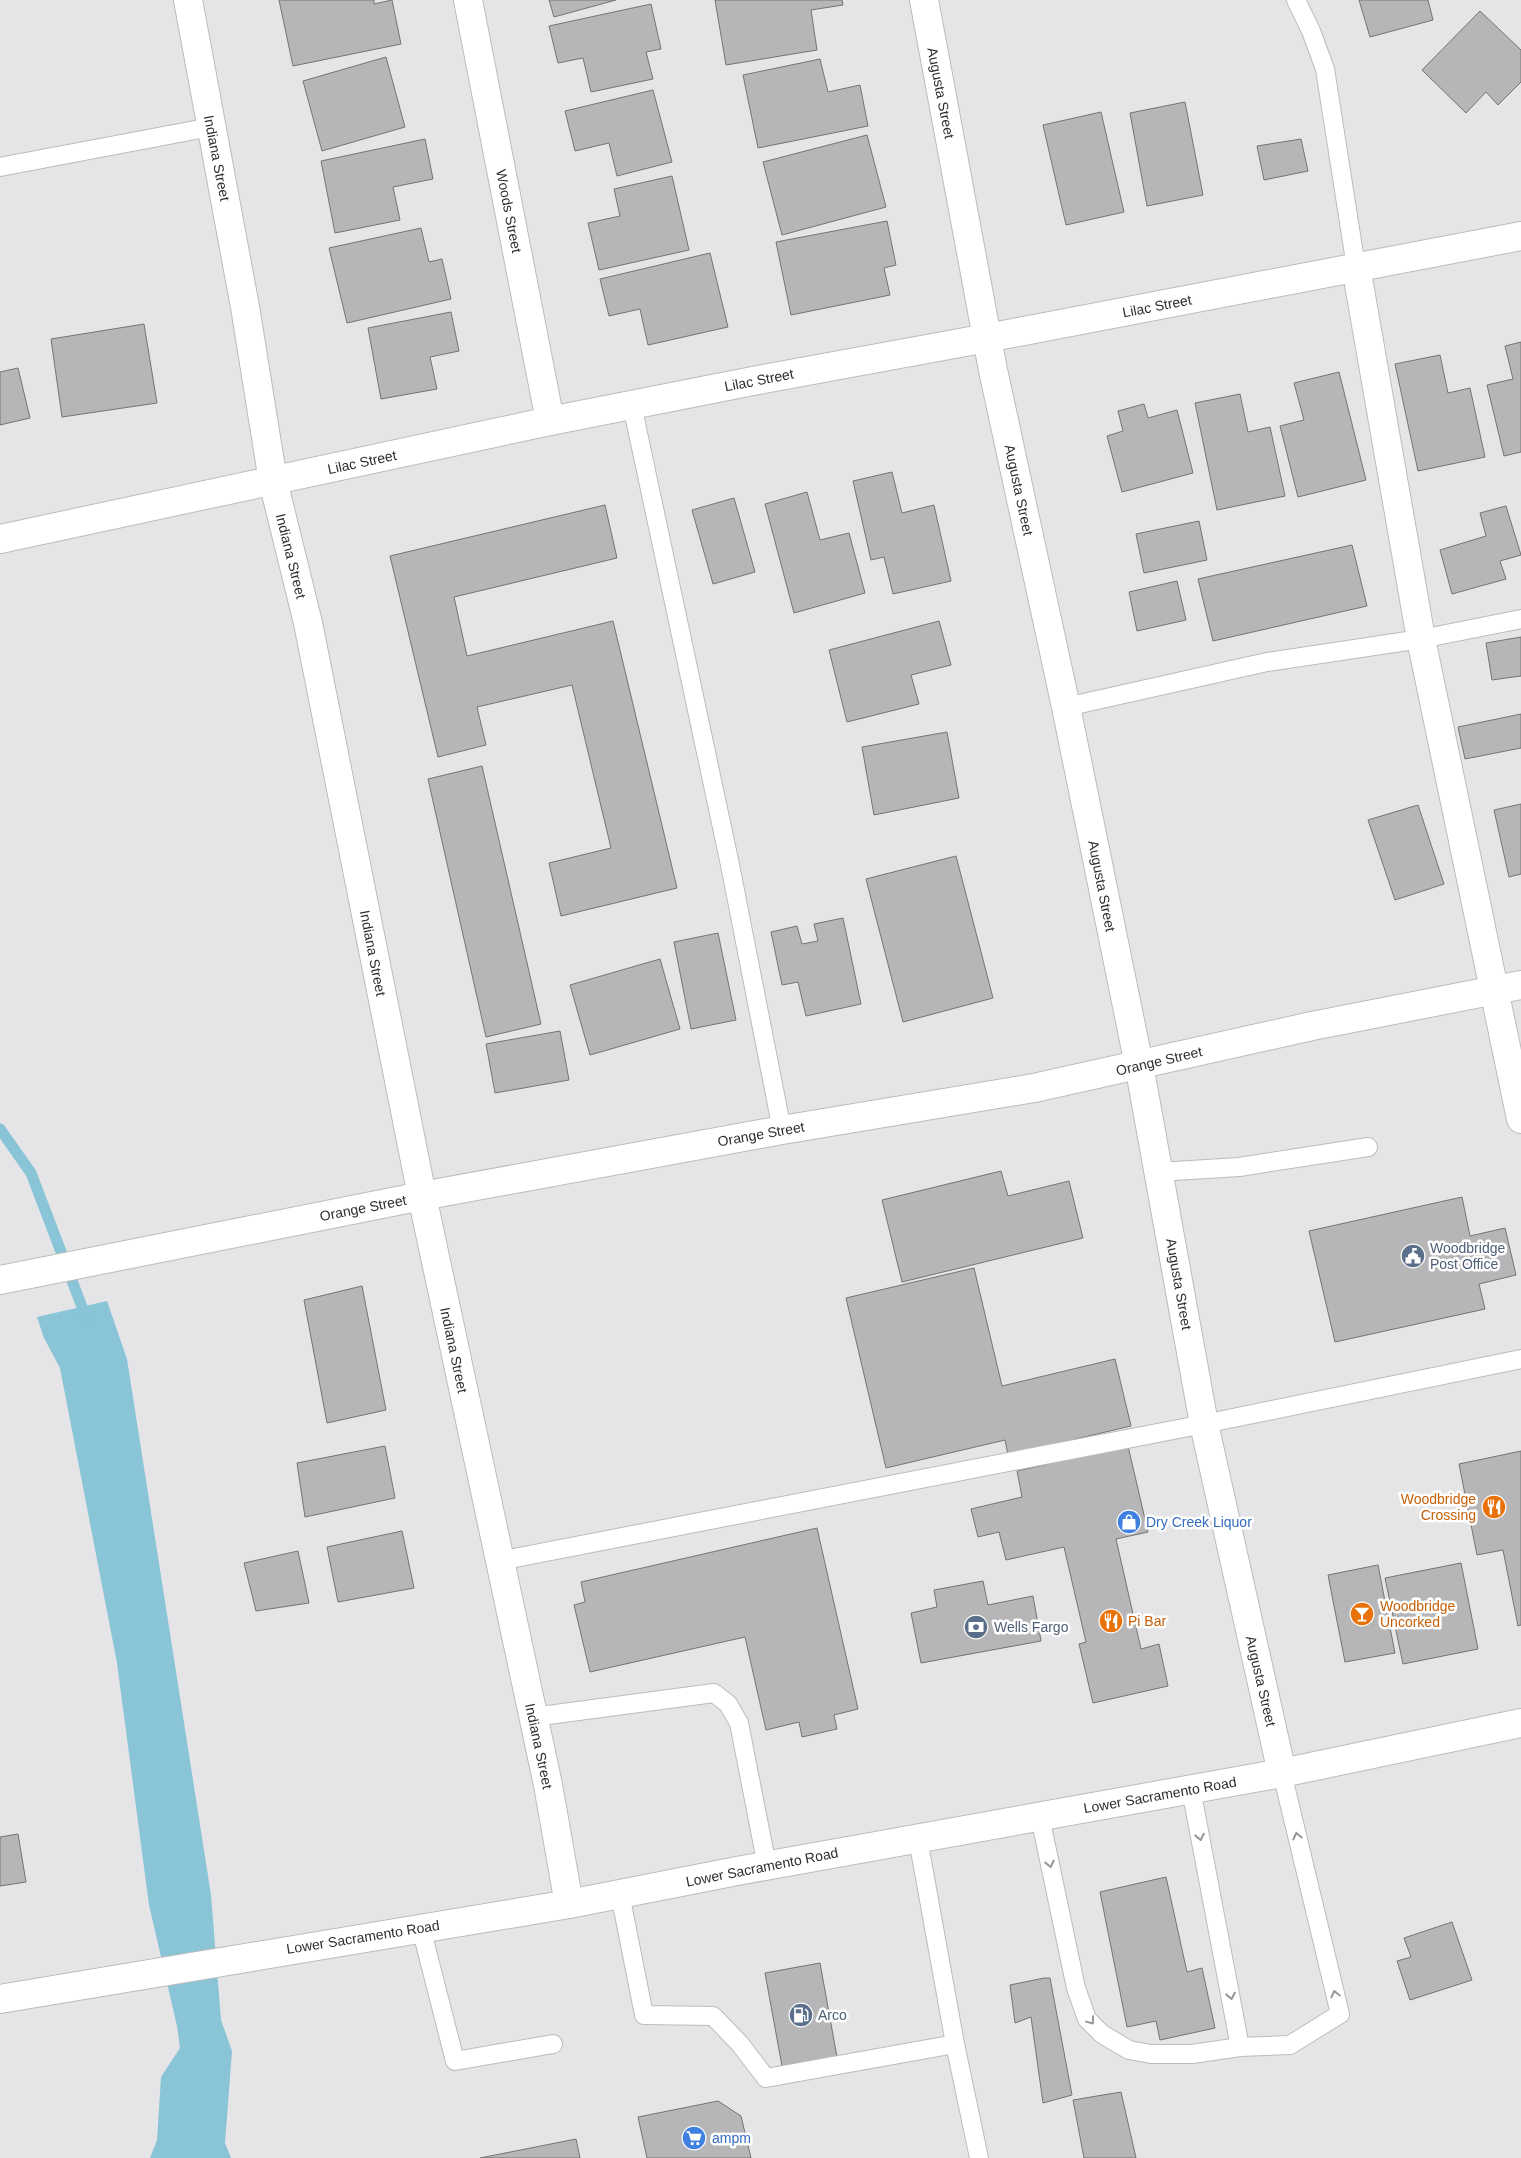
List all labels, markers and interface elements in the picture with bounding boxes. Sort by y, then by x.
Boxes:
street label: Augusta Street [924,46,958,140]
street label: Indiana Street [201,114,233,202]
street label: Woods Street [493,168,525,254]
street label: Lilac Street [1121,291,1193,321]
street label: Lilac Street [723,365,795,395]
street label: Augusta Street [1002,443,1036,537]
street label: Lilac Street [326,447,398,477]
street label: Indiana Street [273,512,309,600]
street label: Augusta Street [1085,839,1119,933]
street label: Indiana Street [357,909,389,997]
street label: Orange Street [1114,1043,1204,1079]
street label: Orange Street [716,1118,806,1150]
street label: Orange Street [318,1192,408,1224]
street label: Augusta Street [1163,1237,1195,1331]
place label: Woodbridge Post Office [1430,1240,1505,1272]
public building icon: Woodbridge Post Office [1400,1243,1426,1269]
street label: Indiana Street [437,1306,471,1394]
place label: Woodbridge Crossing [1401,1491,1476,1523]
restaurant icon: Woodbridge Crossing [1481,1494,1507,1520]
shop icon: Dry Creek Liquor [1116,1509,1142,1535]
place label: Dry Creek Liquor [1146,1514,1252,1530]
place label: Woodbridge Uncorked [1380,1598,1455,1630]
bar icon: Woodbridge Uncorked [1349,1601,1375,1627]
restaurant icon: Pi Bar [1098,1608,1124,1634]
place label: Pi Bar [1128,1613,1166,1629]
bank icon: Wells Fargo [963,1614,989,1640]
place label: Wells Fargo [994,1619,1069,1635]
street label: Augusta Street [1243,1634,1279,1728]
street label: Indiana Street [522,1702,556,1790]
street label: Lower Sacramento Road [1082,1774,1238,1816]
one-way arrow [1195,1832,1205,1841]
one-way arrow [1292,1832,1303,1841]
street label: Lower Sacramento Road [684,1844,840,1890]
one-way arrow [1044,1860,1055,1869]
street label: Lower Sacramento Road [285,1917,441,1957]
one-way arrow [1330,1990,1341,1999]
one-way arrow [1225,1992,1235,2001]
fuel station icon: Arco [788,2002,814,2028]
place label: Arco [818,2007,847,2023]
one-way arrow [1085,2015,1094,2024]
supermarket icon: ampm [681,2125,707,2151]
place label: ampm [712,2130,751,2146]

